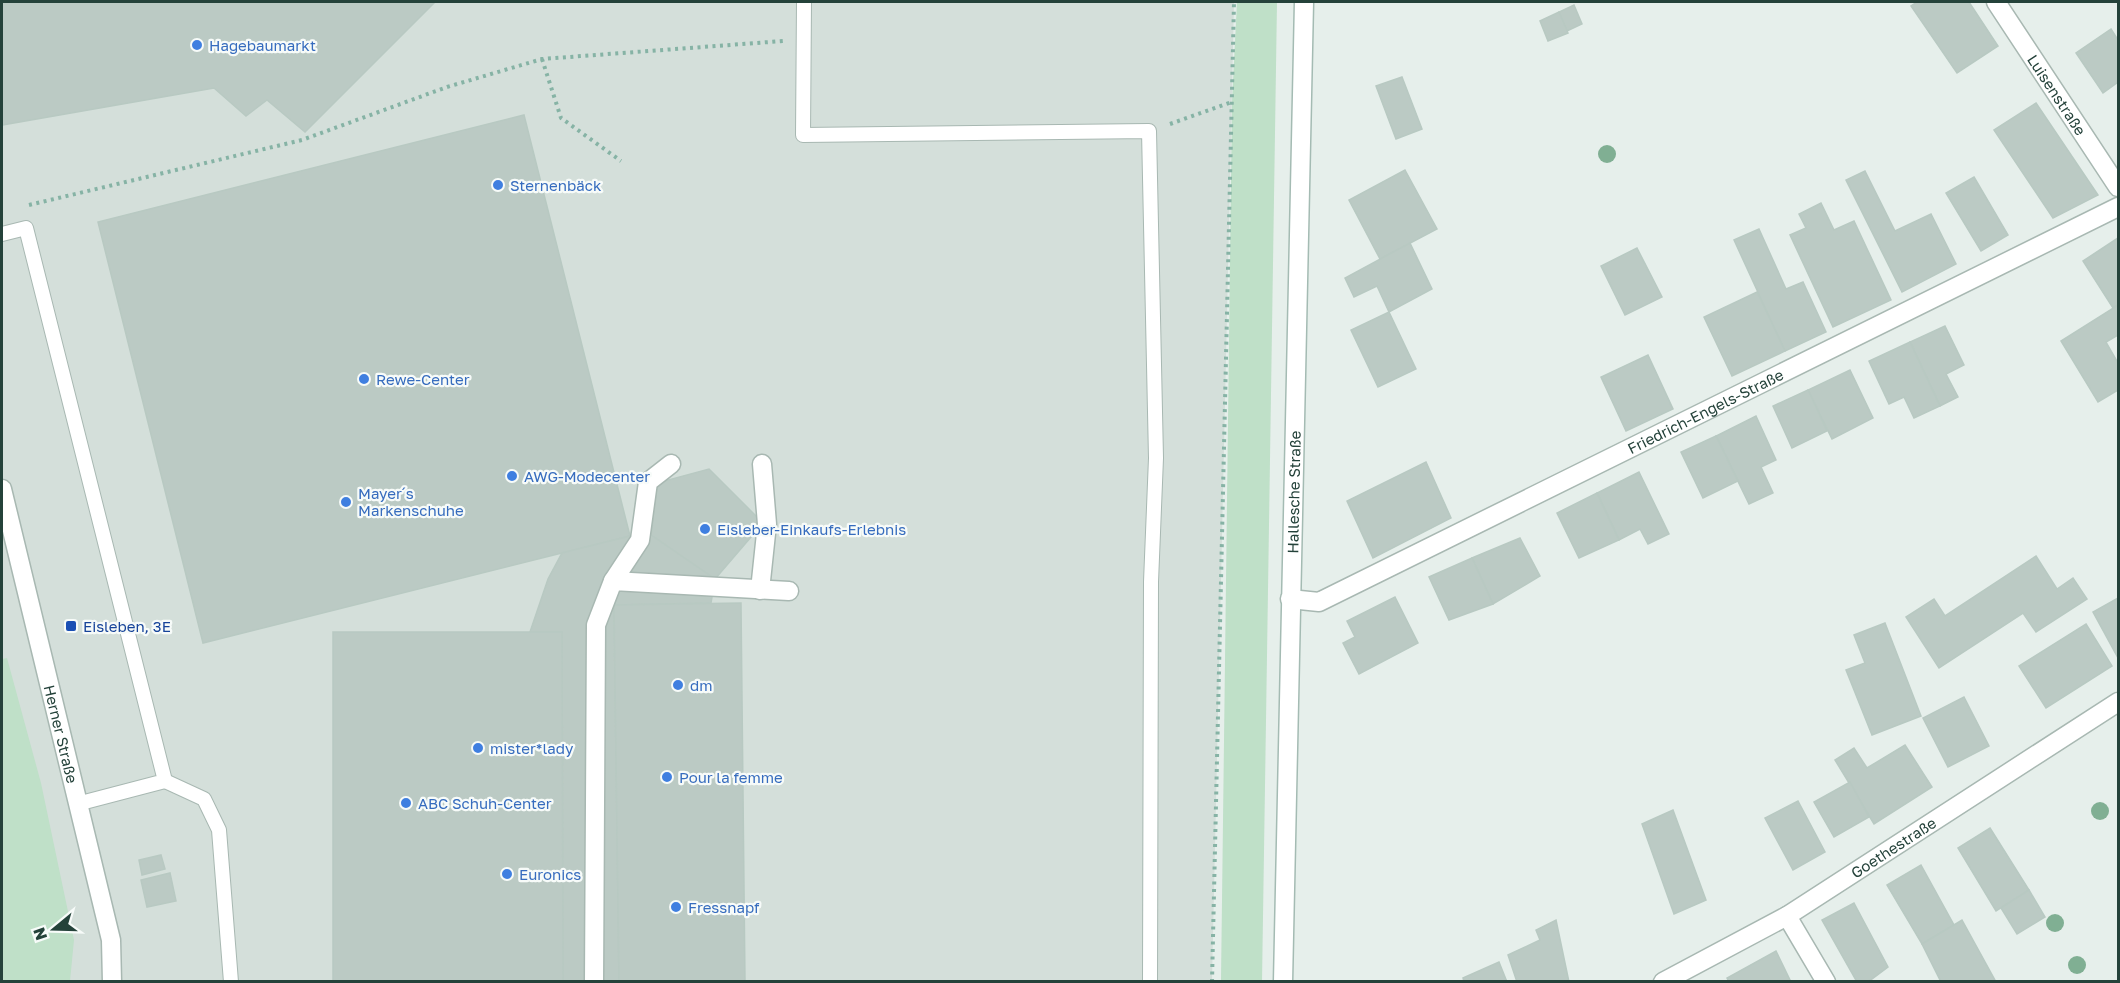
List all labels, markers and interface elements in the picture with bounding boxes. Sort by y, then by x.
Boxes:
place label: Hagebaumarkt [209,36,316,54]
marker: Hagebaumarkt [190,38,204,52]
street label: Luisenstraße [2024,51,2090,139]
place label: Sternenbäck [510,176,602,194]
marker: Sternenbäck [491,178,505,192]
street label: Friedrich-Engels-Straße [1624,365,1786,457]
place label: Rewe-Center [376,370,470,388]
marker: Rewe-Center [357,372,371,386]
street label: Hallesche Straße [1283,430,1304,554]
place label: AWG-Modecenter [524,467,650,485]
marker: AWG-Modecenter [505,469,519,483]
place label: Mayer´s Markenschuhe [358,484,464,519]
marker: Mayer´s Markenschuhe [339,495,353,509]
place label: Eisleber-Einkaufs-Erlebnis [717,520,906,538]
marker: Eisleber-Einkaufs-Erlebnis [698,522,712,536]
place label: Eisleben, 3E [83,617,171,635]
marker: Eisleben, 3E [64,619,78,633]
place label: dm [690,676,713,694]
marker: dm [671,678,685,692]
street label: Herner Straße [41,683,82,785]
place label: mister*lady [490,739,574,757]
marker: mister*lady [471,741,485,755]
place label: Pour la femme [679,768,783,786]
marker: Pour la femme [660,770,674,784]
place label: ABC Schuh-Center [418,794,552,812]
marker: ABC Schuh-Center [399,796,413,810]
street label: Goethestraße [1847,813,1939,881]
place label: Euronics [519,865,581,883]
marker: Euronics [500,867,514,881]
place label: Fressnapf [688,898,760,916]
north arrow [24,899,84,959]
marker: Fressnapf [669,900,683,914]
text: N [28,925,51,943]

